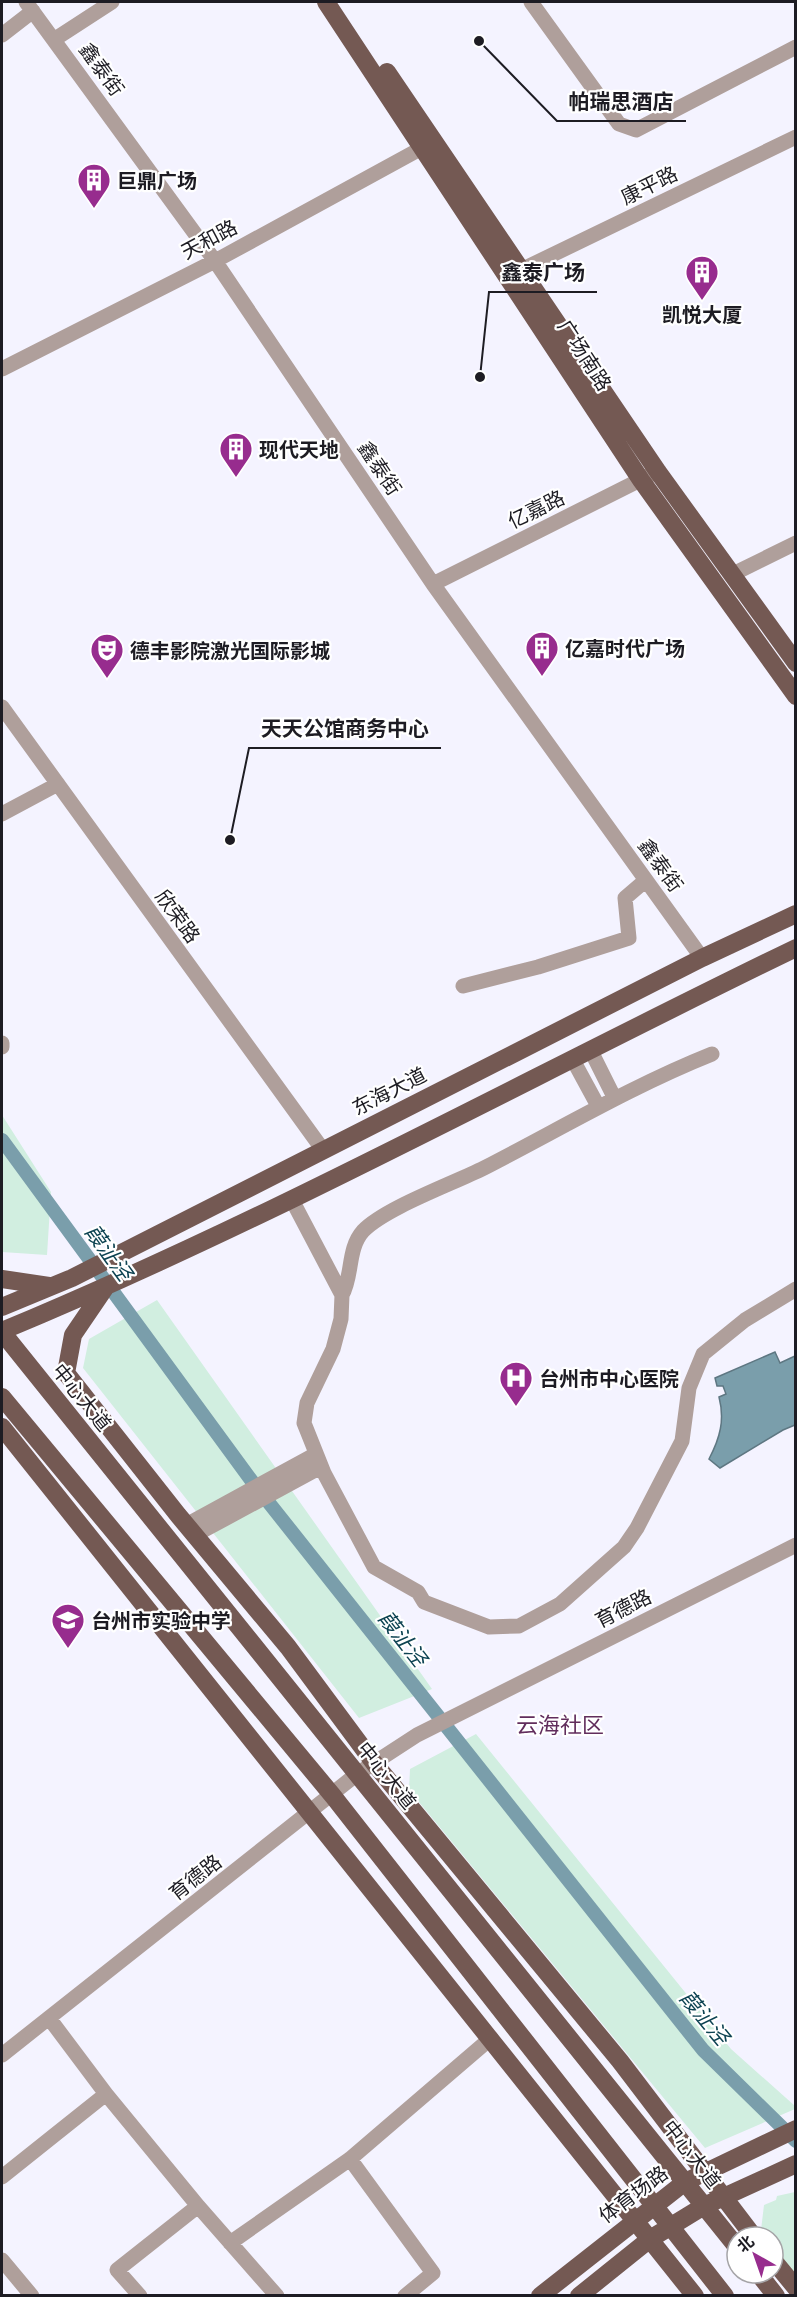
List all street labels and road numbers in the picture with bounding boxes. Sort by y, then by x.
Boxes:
street label: 鑫泰街 [75,38,129,100]
street label: 康平路 [617,162,681,208]
street label: 天和路 [177,215,241,263]
street label: 广场南路 [554,315,616,395]
street label: 鑫泰街 [354,437,406,499]
street label: 亿嘉路 [504,486,568,532]
street label: 鑫泰街 [634,834,688,896]
street label: 欣荣路 [151,885,205,947]
street label: 东海大道 [348,1063,430,1119]
street label: 中心大道 [48,1359,116,1435]
street label: 育德路 [591,1584,655,1632]
street label: 中心大道 [353,1737,421,1813]
street label: 育德路 [164,1849,226,1905]
street label: 中心大道 [658,2115,726,2193]
street label: 体育场路 [594,2161,672,2227]

